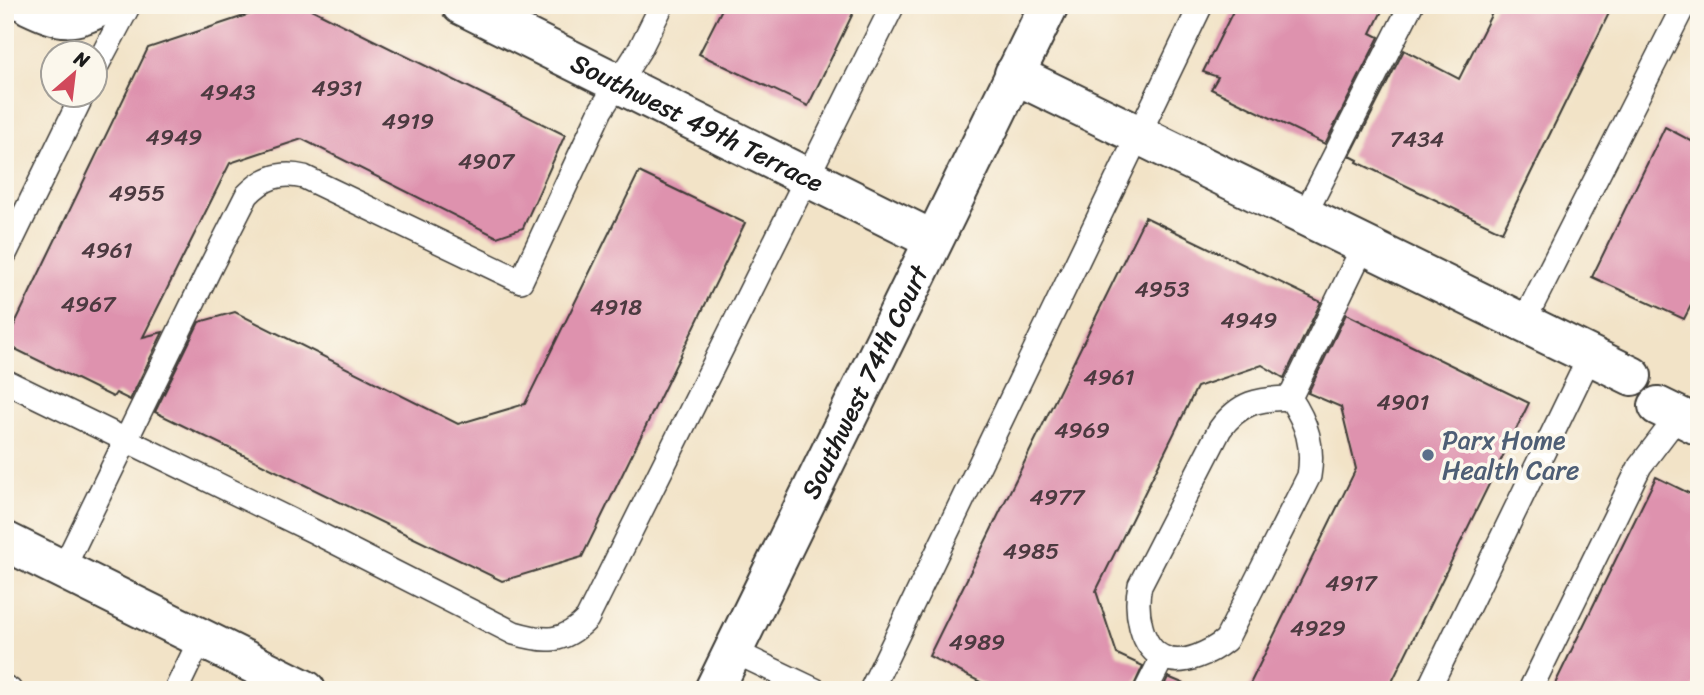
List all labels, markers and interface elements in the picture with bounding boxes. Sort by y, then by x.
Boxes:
north arrow [38,38,108,108]
street label: Southwest 49th Terrace [563,40,832,205]
text: N [67,41,96,77]
house number: 4931 [312,68,363,109]
house number: 4943 [200,72,256,113]
house number: 4919 [382,101,434,142]
house number: 4949 [146,117,203,158]
house number: 7434 [1390,119,1444,160]
house number: 4907 [458,141,516,182]
house number: 4955 [109,173,165,214]
house number: 4961 [81,230,133,271]
street label: Southwest 74th Court [788,256,942,507]
house number: 4953 [1134,269,1190,310]
house number: 4967 [61,284,117,325]
house number: 4918 [590,287,642,328]
house number: 4949 [1221,300,1278,341]
house number: 4961 [1083,357,1135,398]
house number: 4901 [1377,382,1430,423]
house number: 4969 [1054,410,1110,451]
place label: Parx Home Health Care [1442,417,1579,493]
marker: Parx Home Health Care [1420,447,1436,463]
house number: 4977 [1030,477,1086,518]
house number: 4985 [1003,531,1059,572]
house number: 4917 [1325,563,1379,604]
house number: 4929 [1290,608,1346,649]
house number: 4989 [949,622,1005,663]

